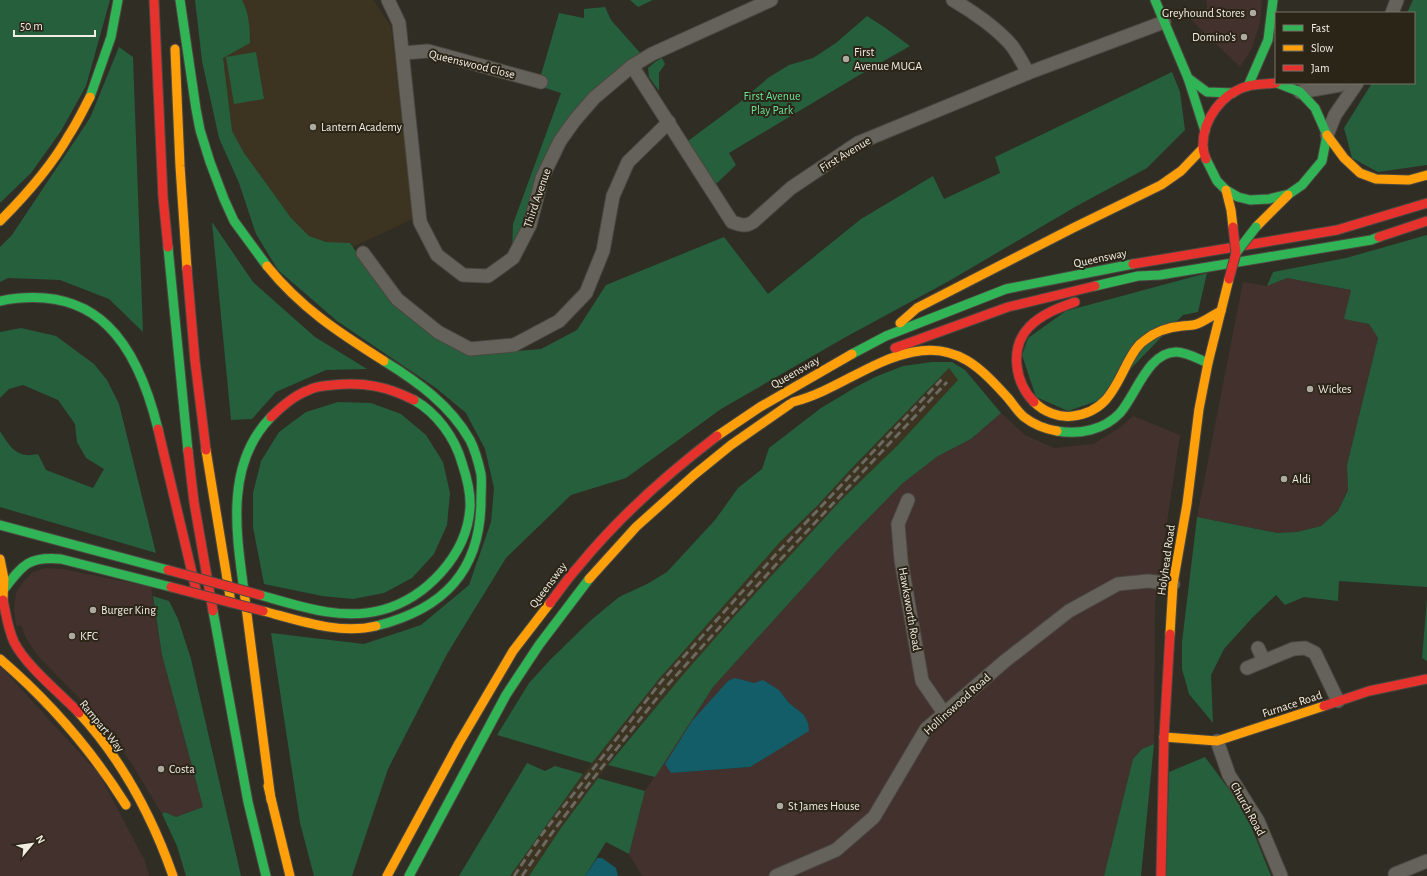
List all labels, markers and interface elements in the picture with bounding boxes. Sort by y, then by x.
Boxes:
place label: Greyhound Stores [1162,7,1245,20]
marker: Greyhound Stores [1248,8,1258,18]
scale bar [14,12,95,38]
legend [1275,12,1415,84]
text: 50 m [20,20,43,32]
text: Fast [1311,22,1330,34]
place label: Domino's [1192,31,1236,43]
marker: Domino's [1239,32,1249,42]
text: Slow [1311,42,1333,54]
place label: First Avenue MUGA [854,46,922,72]
street label: Queenswood Close [427,47,516,81]
marker: First Avenue MUGA [841,54,851,64]
text: Jam [1311,62,1330,74]
park label: First Avenue Play Park [743,90,801,117]
place label: Lantern Academy [321,121,402,134]
marker: Lantern Academy [308,122,318,132]
street label: First Avenue [817,134,873,174]
street label: Third Avenue [521,167,553,229]
street label: Queensway [1072,247,1128,270]
street label: Queensway [769,353,822,392]
place label: Wickes [1318,383,1352,395]
marker: Wickes [1305,384,1315,394]
place label: Aldi [1292,473,1311,485]
marker: Aldi [1279,474,1289,484]
street label: Holyhead Road [1155,524,1178,596]
street label: Queensway [527,560,570,611]
street label: Hawksworth Road [897,566,923,652]
place label: Burger King [101,604,156,616]
marker: Burger King [88,605,98,615]
place label: KFC [80,630,98,642]
marker: KFC [67,631,77,641]
street label: Hollinswood Road [921,671,993,737]
street label: Furnace Road [1261,689,1323,719]
street label: Rampart Way [77,698,127,755]
place label: Costa [169,763,195,775]
marker: Costa [156,764,166,774]
street label: Church Road [1228,780,1268,838]
place label: St James House [788,800,860,812]
marker: St James House [775,801,785,811]
north arrow [12,824,52,864]
text: N [34,833,47,845]

